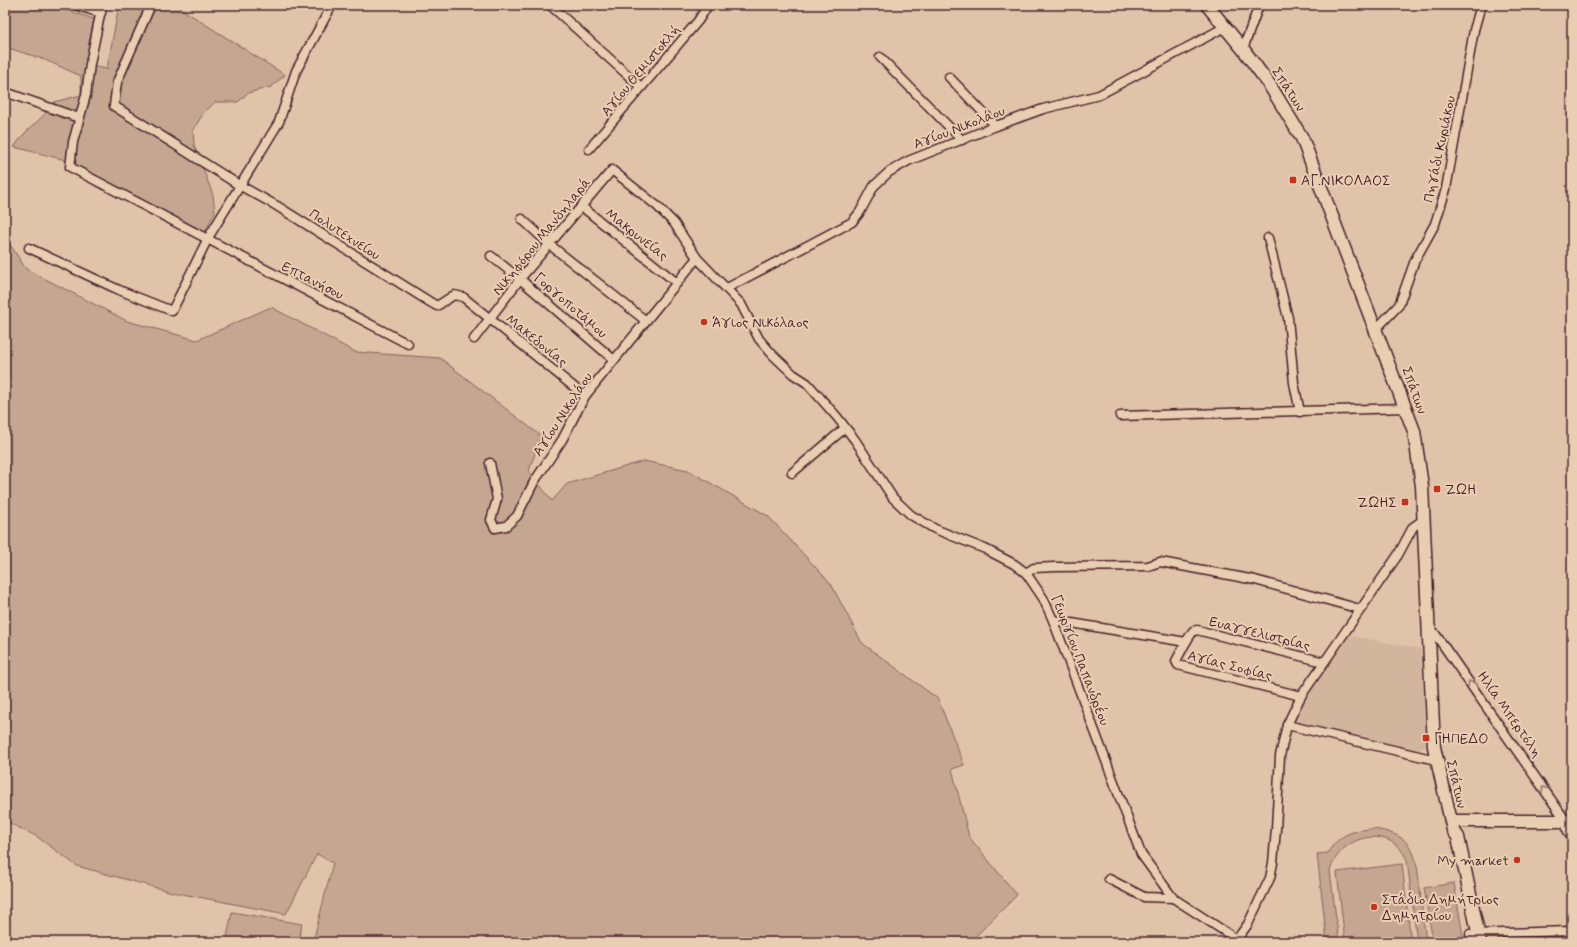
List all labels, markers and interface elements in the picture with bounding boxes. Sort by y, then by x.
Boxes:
street label: Αγίου Θεμιστοκλή [597,21,684,120]
street label: Σπάτων [1267,64,1309,115]
street label: Πηγάδι Κυριάκου [1420,94,1460,204]
street label: Αγίου Νικολάου [911,102,1008,154]
place label: ΑΓ.ΝΙΚΟΛΑΟΣ [1301,172,1391,190]
street label: Νικηφόρου Μανδηλαρά [489,174,595,299]
marker: ΑΓ.ΝΙΚΟΛΑΟΣ [1288,175,1298,185]
street label: Πολυτεχνείου [306,205,383,264]
street label: Μακρυνείας [601,205,672,265]
street label: Επτανήσου [278,258,347,304]
street label: Γοργοποτάμου [530,269,611,342]
street label: Μακεδονίας [502,310,571,371]
place label: Άγιος Νικόλαος [712,314,809,332]
marker: Άγιος Νικόλαος [699,317,709,327]
street label: Σπάτων [1397,364,1431,417]
street label: Αγίου Νικολάου [529,369,597,460]
place label: ΖΩΗ [1445,481,1476,499]
marker: ΖΩΗ [1432,484,1442,494]
place label: ΖΩΗΣ [1357,494,1397,512]
marker: ΖΩΗΣ [1400,497,1410,507]
street label: Γεωργίου Παπανδρέου [1047,592,1114,728]
street label: Ευαγγελιστρίας [1207,613,1312,655]
street label: Αγίας Σοφίας [1185,647,1274,685]
street label: Ηλία Μπερτόλη [1473,668,1546,761]
one-way arrow [1468,680,1475,687]
place label: ΓΗΠΕΔΟ [1434,730,1488,748]
marker: ΓΗΠΕΔΟ [1421,733,1431,743]
street label: Σπάτων [1442,758,1470,810]
one-way arrow [1541,786,1549,793]
place label: My market [1437,852,1509,870]
marker: My market [1512,855,1522,865]
place label: Στάδιο Δημήτριος Δημητρίου [1382,891,1499,925]
marker: Στάδιο Δημήτριος Δημητρίου [1369,902,1379,912]

